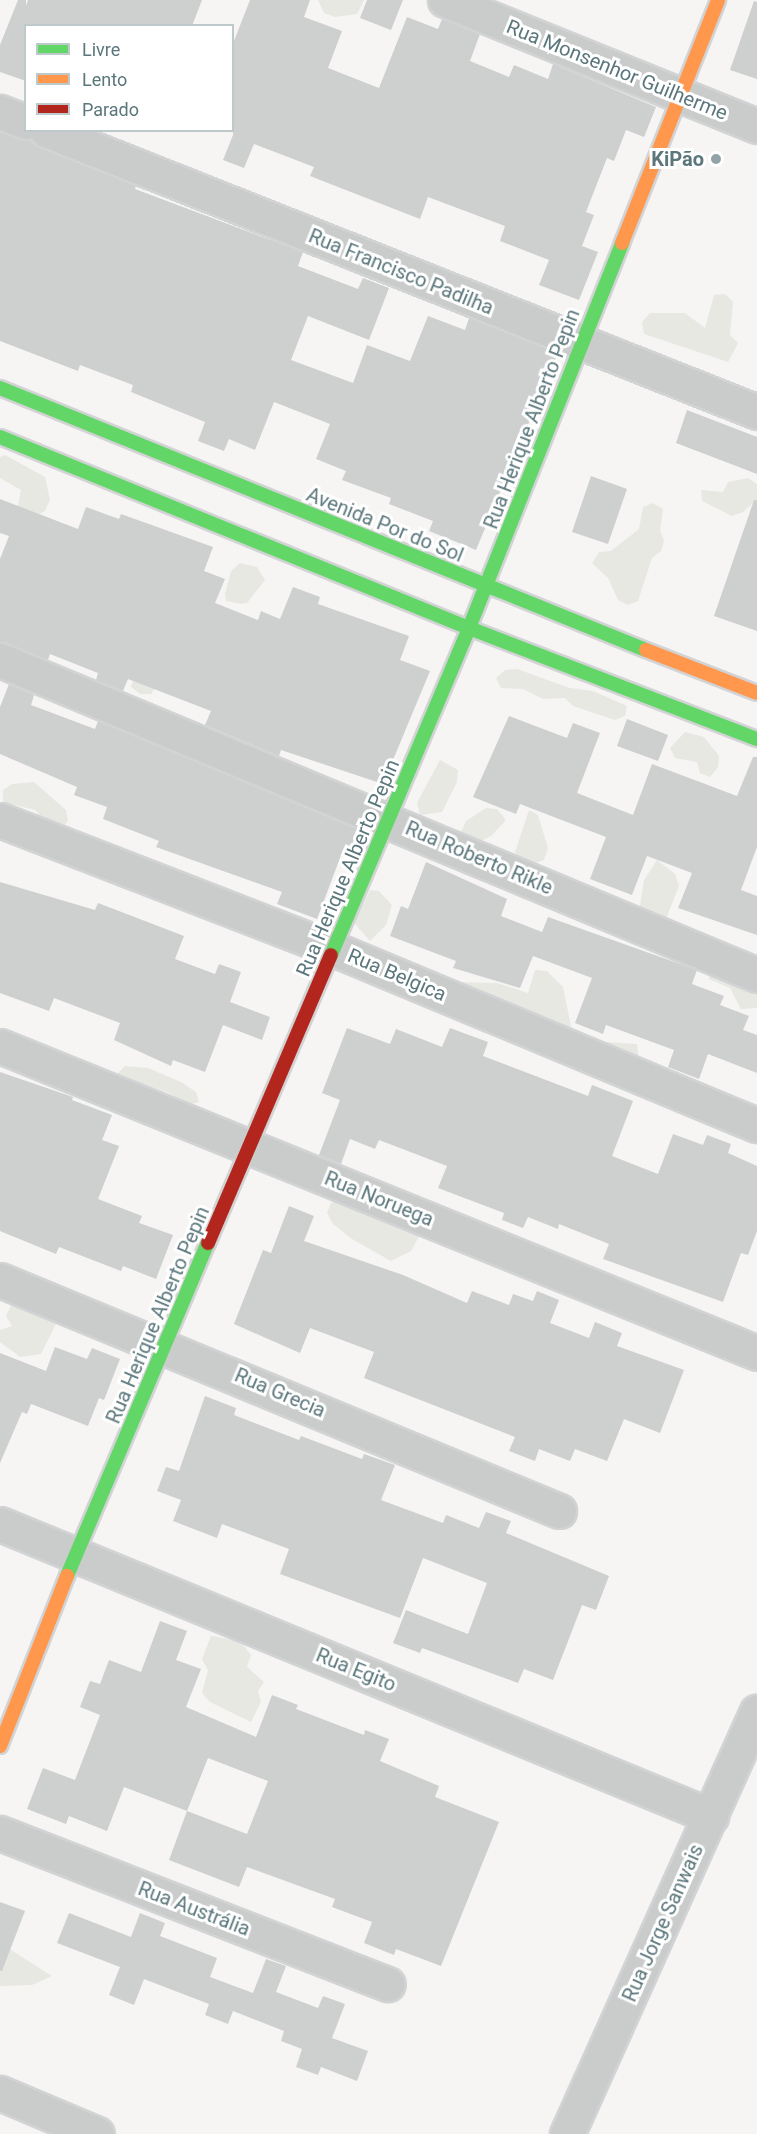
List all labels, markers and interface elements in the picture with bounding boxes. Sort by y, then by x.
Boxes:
street label: Rua Monsenhor Guilherme [503,15,731,125]
legend [24,24,234,132]
text: Livre [82,39,120,60]
text: Lento [82,69,127,90]
text: Parado [82,99,139,120]
place label: KiPão [651,147,704,171]
marker: KiPão [709,152,723,166]
street label: Rua Francisco Padilha [305,224,497,320]
street label: Rua Herique Alberto Pepin [479,306,585,532]
street label: Avenida Por do Sol [303,483,467,567]
street label: Rua Herique Alberto Pepin [291,756,405,980]
street label: Rua Roberto Rikle [402,816,556,900]
street label: Rua Belgica [344,944,450,1006]
street label: Rua Noruega [321,1166,437,1232]
street label: Rua Herique Alberto Pepin [101,1203,215,1427]
street label: Rua Grecia [231,1363,329,1423]
street label: Rua Egito [312,1643,400,1697]
street label: Rua Jorge Sanwais [617,1841,709,2005]
street label: Rua Austrália [135,1877,253,1941]

